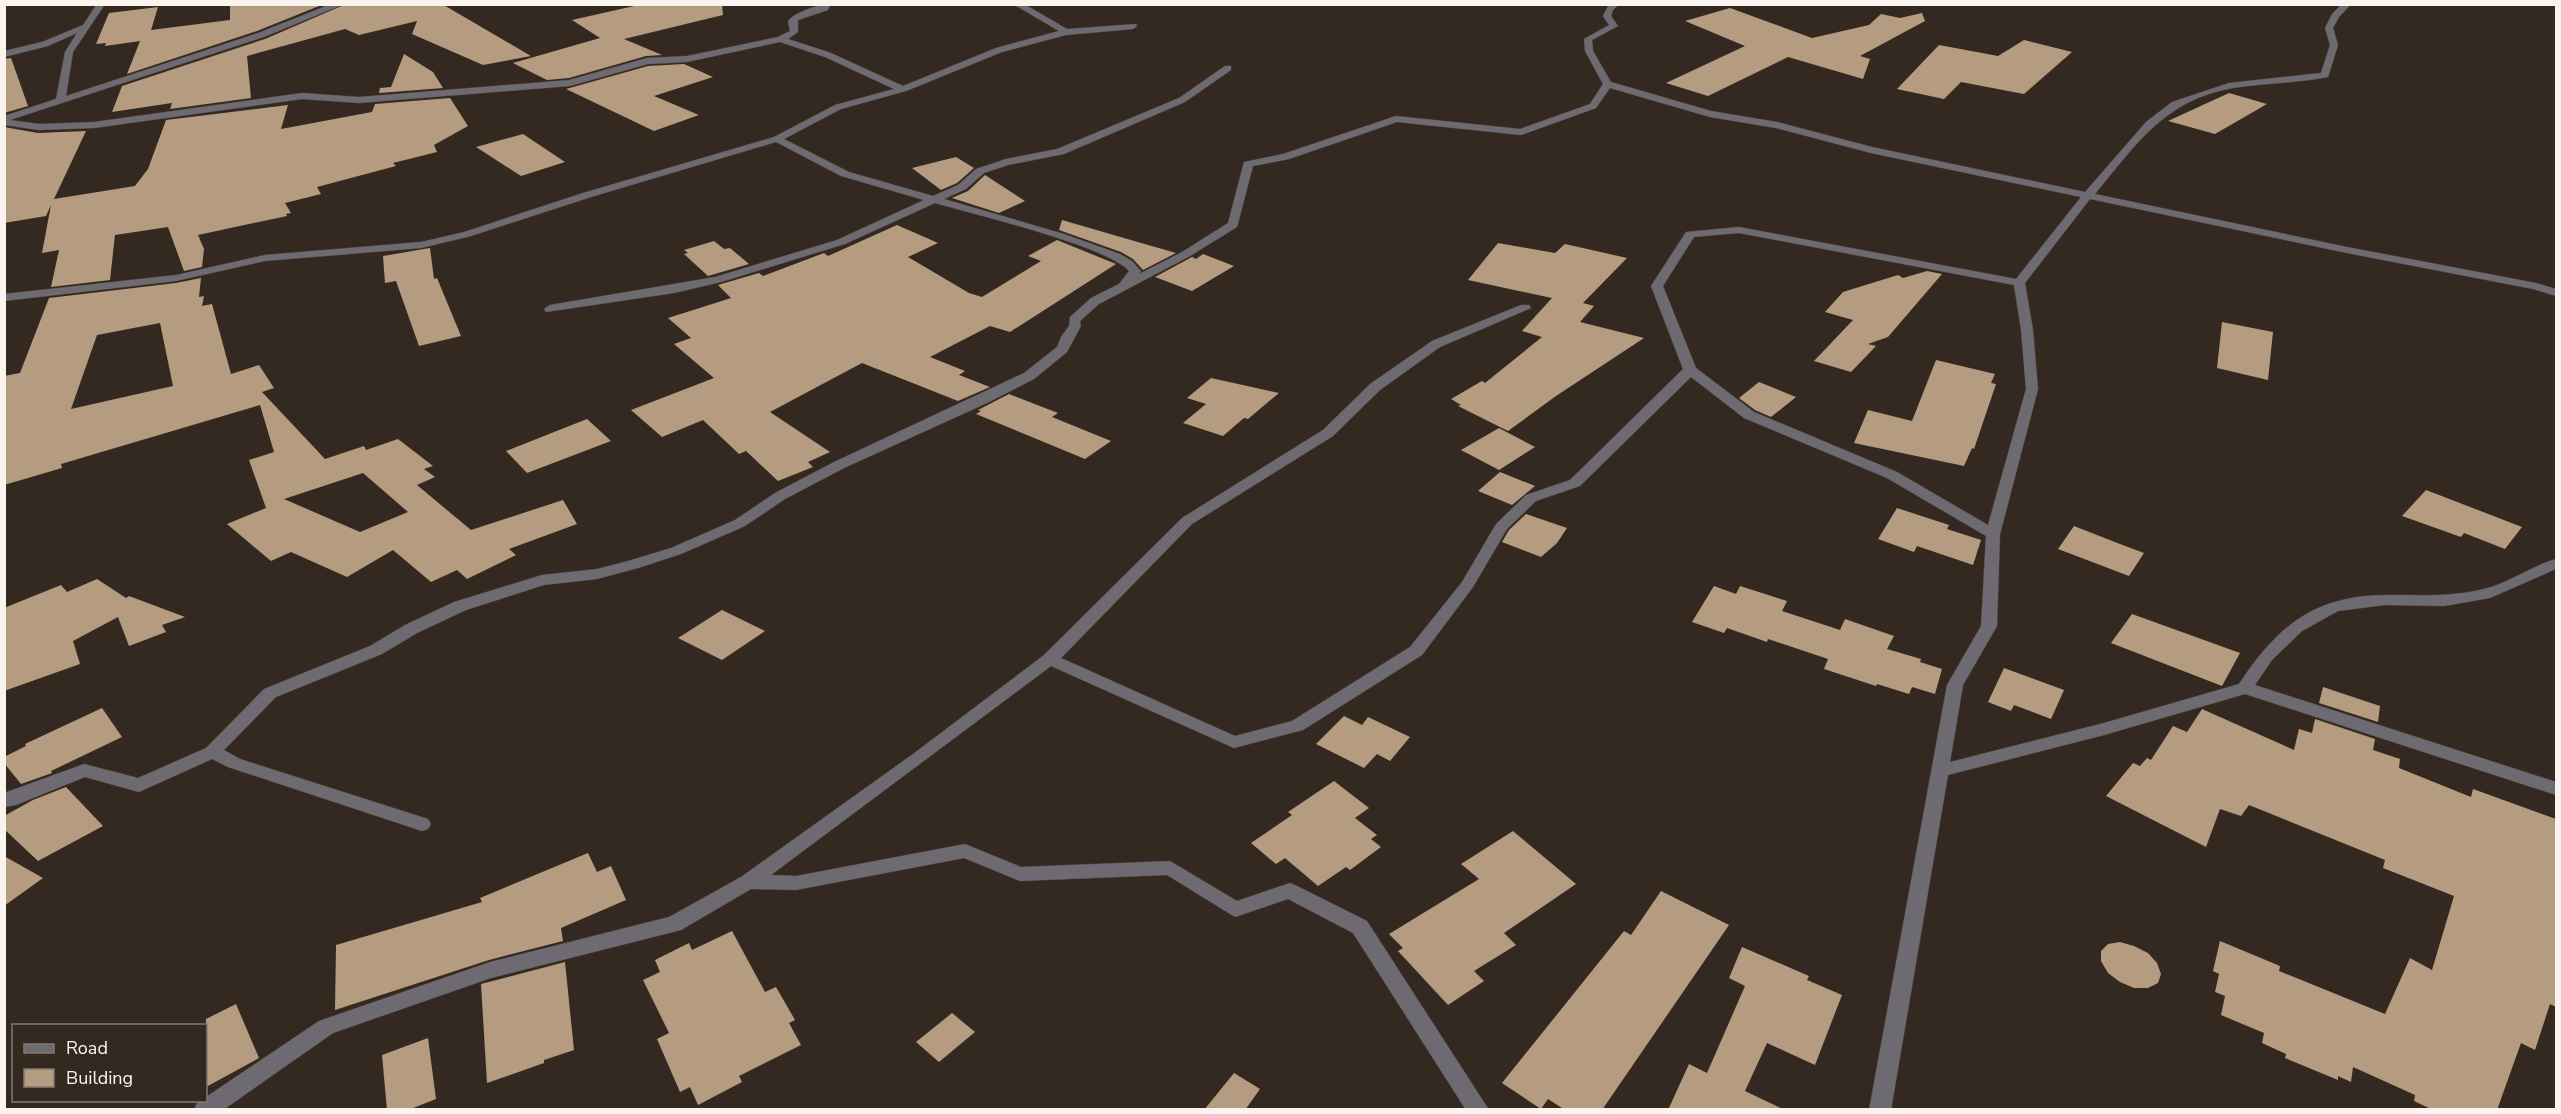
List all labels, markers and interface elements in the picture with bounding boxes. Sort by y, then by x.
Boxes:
legend [12,1024,207,1102]
text: Road [66,1036,108,1060]
text: Building [66,1066,133,1090]

